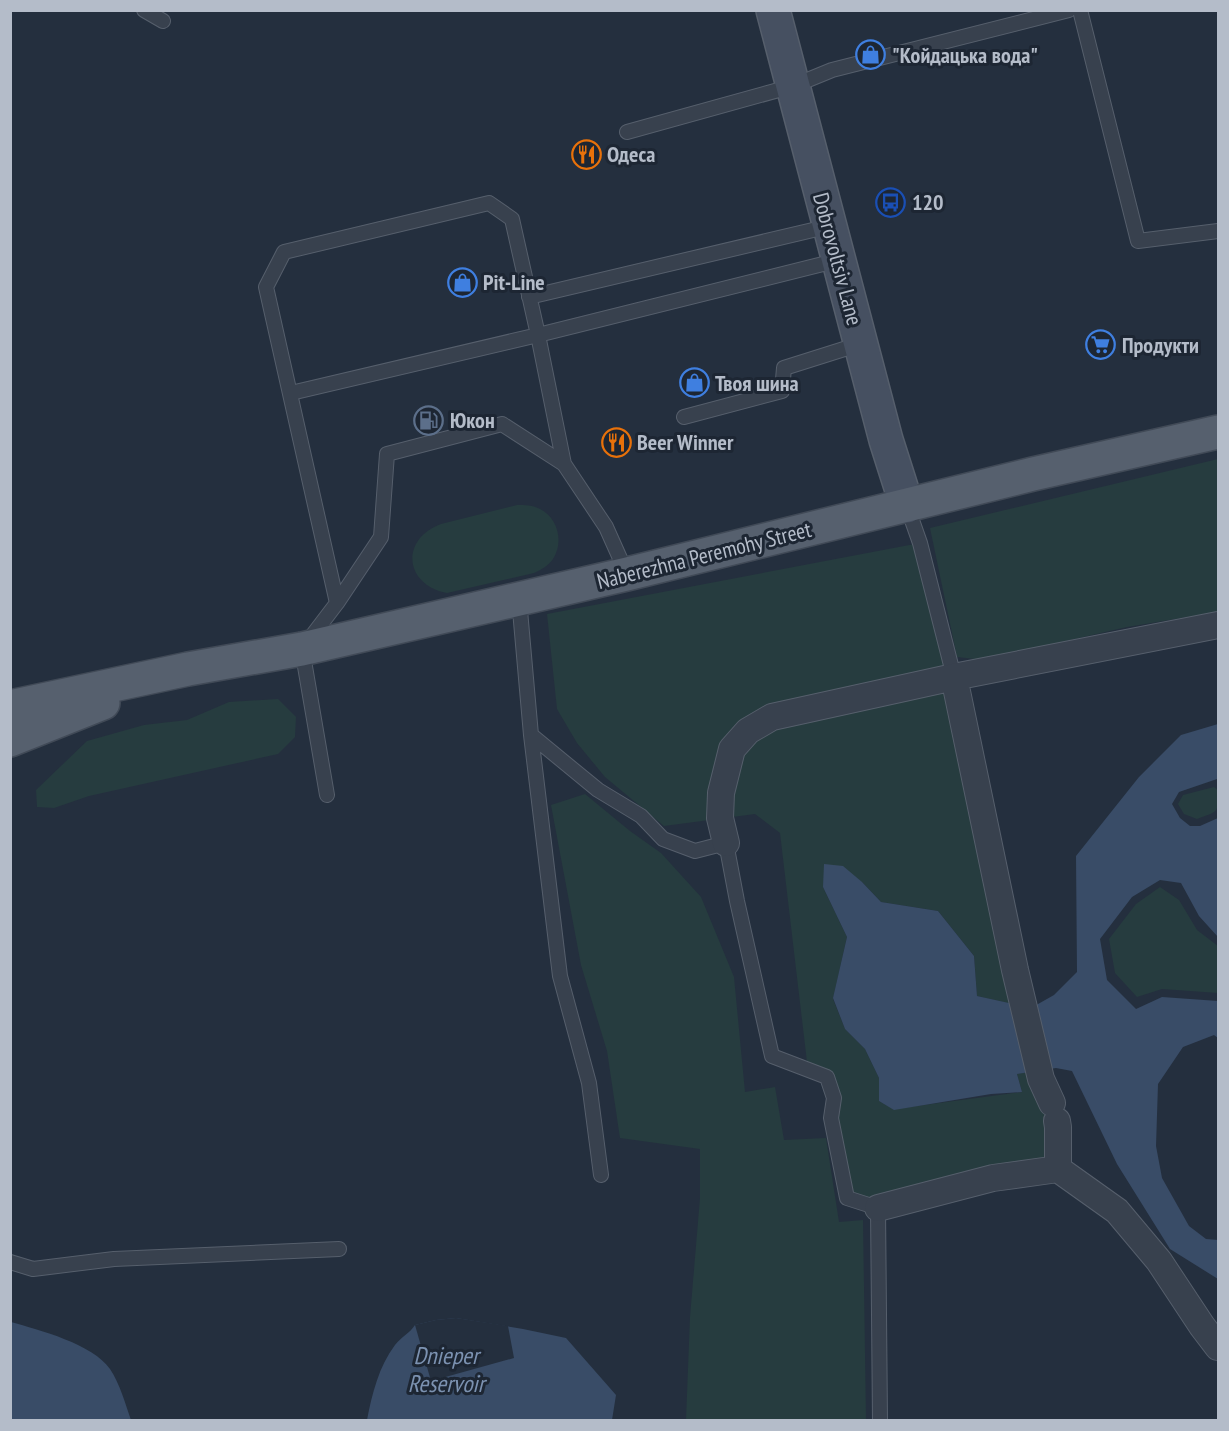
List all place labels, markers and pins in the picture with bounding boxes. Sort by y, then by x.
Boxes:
shop icon: "Койдацька вода" [855,39,887,71]
place label: "Койдацька вода" [892,41,1038,69]
restaurant icon: Одеса [570,138,602,170]
place label: Одеса [607,140,655,168]
bus stop icon: 120 [875,186,907,218]
place label: 120 [912,188,944,216]
shop icon: Pit-Line [446,266,478,298]
place label: Pit-Line [483,268,545,296]
supermarket icon: Продукти [1085,329,1117,361]
place label: Продукти [1122,331,1199,359]
shop icon: Твоя шина [678,367,710,399]
place label: Твоя шина [715,369,799,397]
fuel station icon: Юкон [413,404,445,436]
place label: Юкон [450,406,495,434]
restaurant icon: Beer Winner [600,426,632,458]
place label: Beer Winner [637,428,734,456]

